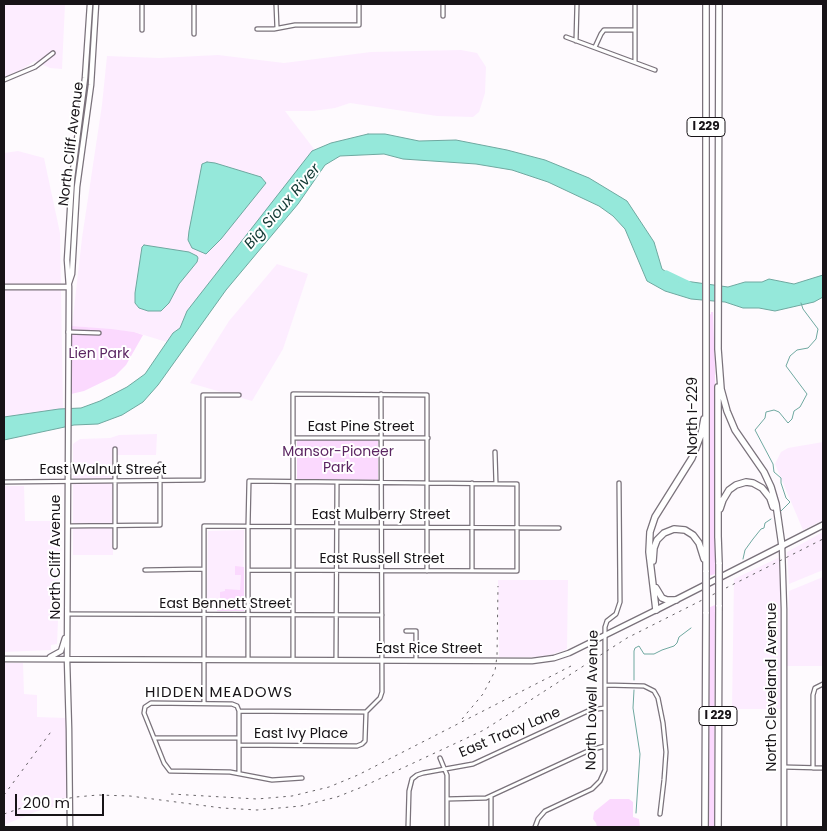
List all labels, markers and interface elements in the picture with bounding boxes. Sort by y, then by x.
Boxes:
street label: North Cliff Avenue [56,81,88,207]
road number: I 229 [687,118,725,136]
water label: Big Sioux River [241,161,325,253]
park label: Lien Park [69,346,129,362]
street label: North I-229 [685,377,701,455]
street label: East Pine Street [308,419,414,435]
park label: Mansor-Pioneer Park [282,444,394,477]
street label: East Walnut Street [39,462,167,478]
street label: North Cliff Avenue [48,494,64,620]
street label: East Mulberry Street [312,507,450,523]
street label: East Russell Street [319,551,445,567]
street label: East Bennett Street [159,596,291,612]
street label: North Cleveland Avenue [764,603,780,771]
street label: North Lowell Avenue [583,630,603,770]
street label: East Rice Street [376,641,482,657]
district label: HIDDEN MEADOWS [143,684,295,702]
street label: East Tracy Lane [457,704,563,762]
road number: I 229 [699,706,737,726]
street label: East Ivy Place [254,726,348,742]
scale bar [18,784,106,816]
text: 200 m [23,792,70,813]

